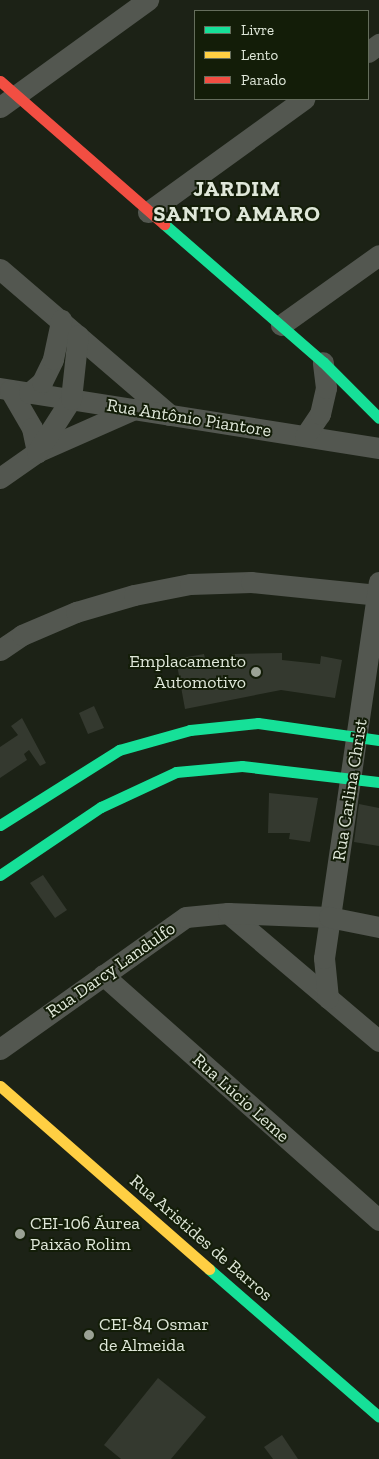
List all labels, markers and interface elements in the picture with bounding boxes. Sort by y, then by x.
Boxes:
legend [194,10,369,100]
text: Livre [241,21,274,39]
text: Lento [241,46,278,64]
text: Parado [241,71,286,89]
district label: JARDIM SANTO AMARO [152,175,322,226]
street label: Rua Antônio Piantore [105,394,273,442]
place label: Emplacamento Automotivo [129,651,246,694]
marker: Emplacamento Automotivo [250,666,262,678]
street label: Rua Carlina Christ [328,717,372,863]
street label: Rua Darcy Landulfo [42,917,180,1023]
street label: Rua Lúcio Leme [188,1049,294,1147]
street label: Rua Aristides de Barros [125,1170,277,1306]
place label: CEI-106 Áurea Paixão Rolim [30,1213,141,1256]
marker: CEI-106 Áurea Paixão Rolim [14,1228,26,1240]
place label: CEI-84 Osmar de Almeida [99,1314,209,1356]
marker: CEI-84 Osmar de Almeida [83,1329,95,1341]

